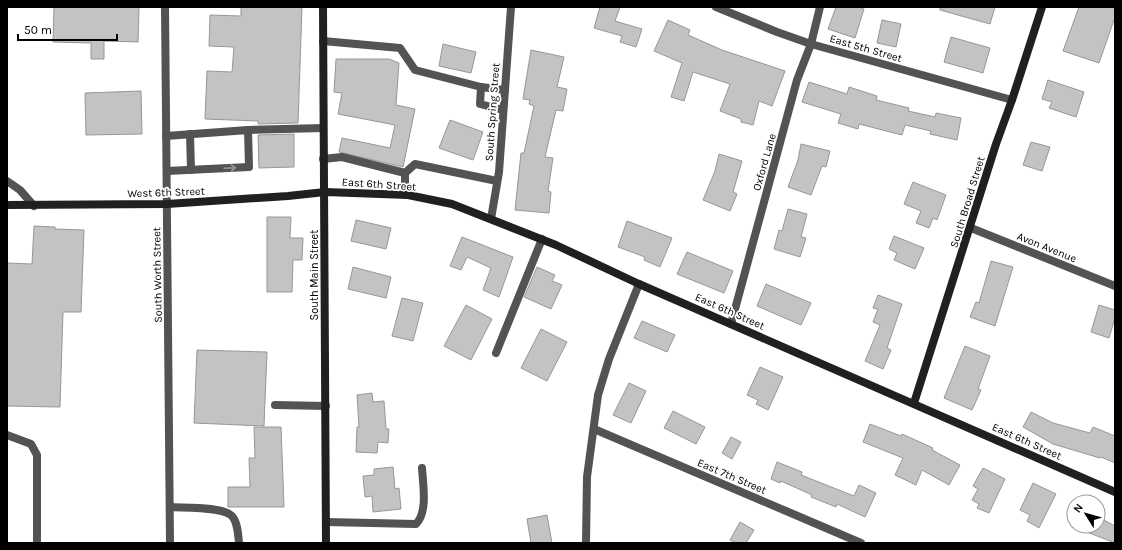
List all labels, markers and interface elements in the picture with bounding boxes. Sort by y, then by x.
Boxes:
scale bar [18,16,117,42]
text: 50 m [24,23,52,37]
street label: East 5th Street [828,32,903,65]
street label: South Spring Street [483,62,502,162]
street label: Oxford Lane [750,132,779,192]
street label: South Broad Street [947,155,988,249]
one-way arrow [223,165,236,172]
street label: East 6th Street [341,175,417,194]
street label: West 6th Street [127,185,205,200]
street label: South Worth Street [150,227,165,323]
street label: South Main Street [308,230,321,320]
street label: Avon Avenue [1015,230,1079,265]
street label: East 6th Street [693,290,767,333]
street label: East 6th Street [990,420,1064,463]
street label: East 7th Street [695,456,768,497]
north arrow [1066,494,1106,534]
text: N [1071,501,1086,515]

